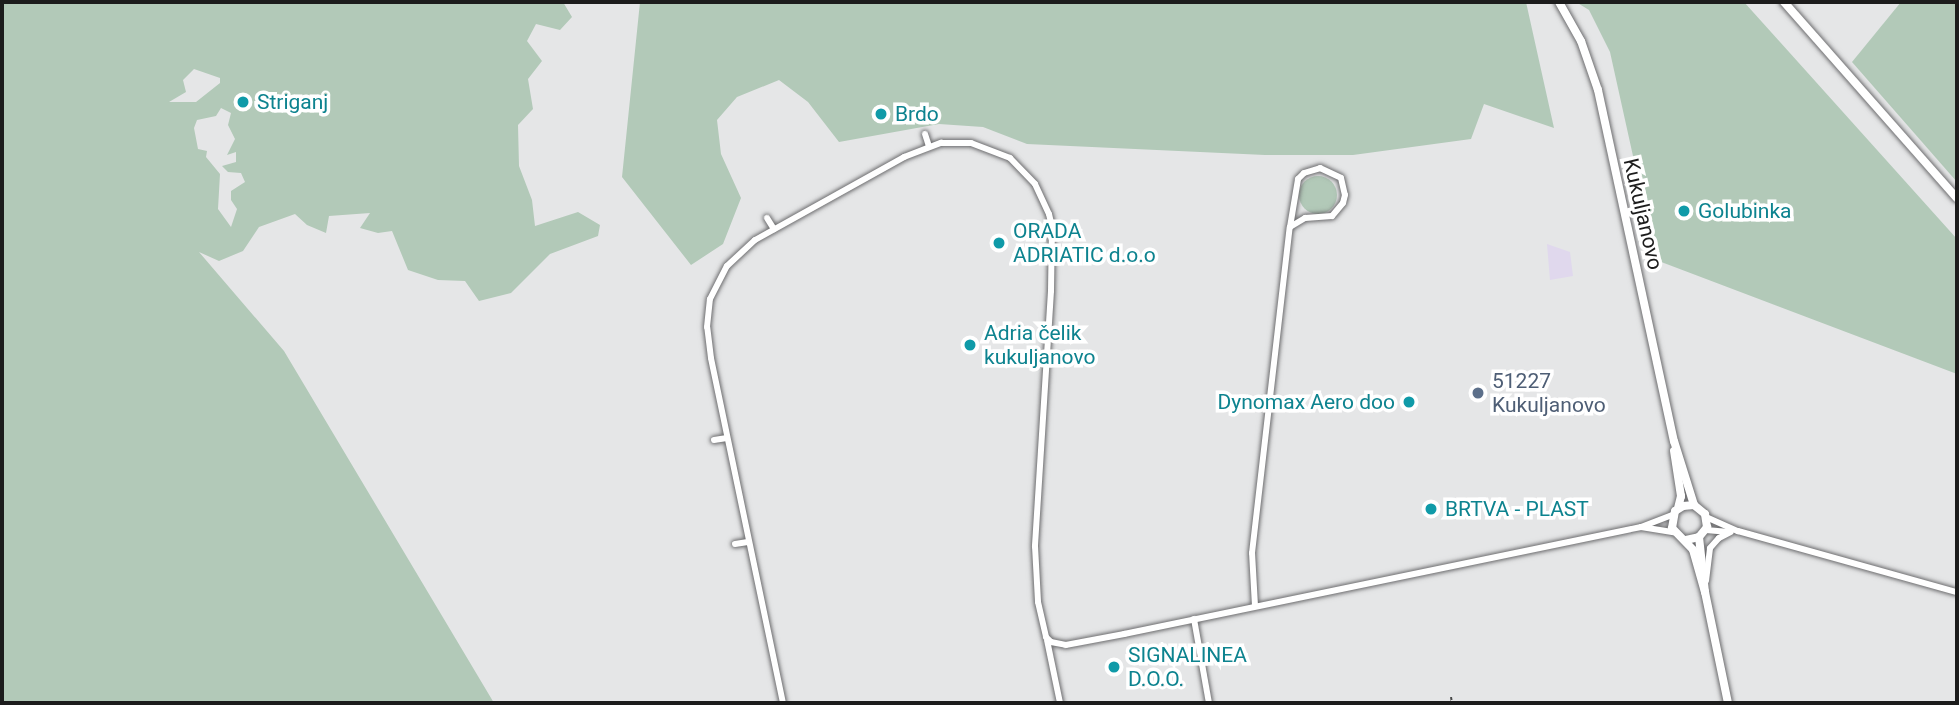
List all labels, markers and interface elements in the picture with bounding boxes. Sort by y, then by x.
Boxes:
place label: Striganj [257,89,328,115]
marker: Striganj [235,94,251,110]
place label: Brdo [895,101,939,127]
marker: Brdo [873,106,889,122]
street label: Kukuljanovo [1618,156,1668,272]
place label: Golubinka [1698,198,1792,224]
marker: Golubinka [1676,203,1692,219]
place label: ORADA ADRIATIC d.o.o [1013,218,1156,268]
marker: ORADA ADRIATIC d.o.o [991,235,1007,251]
place label: Adria čelik kukuljanovo [984,320,1095,370]
marker: Adria čelik kukuljanovo [962,337,978,353]
place label: 51227 Kukuljanovo [1492,368,1606,418]
marker: 51227 Kukuljanovo [1470,385,1486,401]
place label: Dynomax Aero doo [1218,389,1395,415]
marker: Dynomax Aero doo [1401,394,1417,410]
place label: BRTVA - PLAST [1445,496,1589,522]
marker: BRTVA - PLAST [1423,501,1439,517]
place label: SIGNALINEA D.O.O. [1128,642,1247,692]
marker: SIGNALINEA D.O.O. [1106,659,1122,675]

